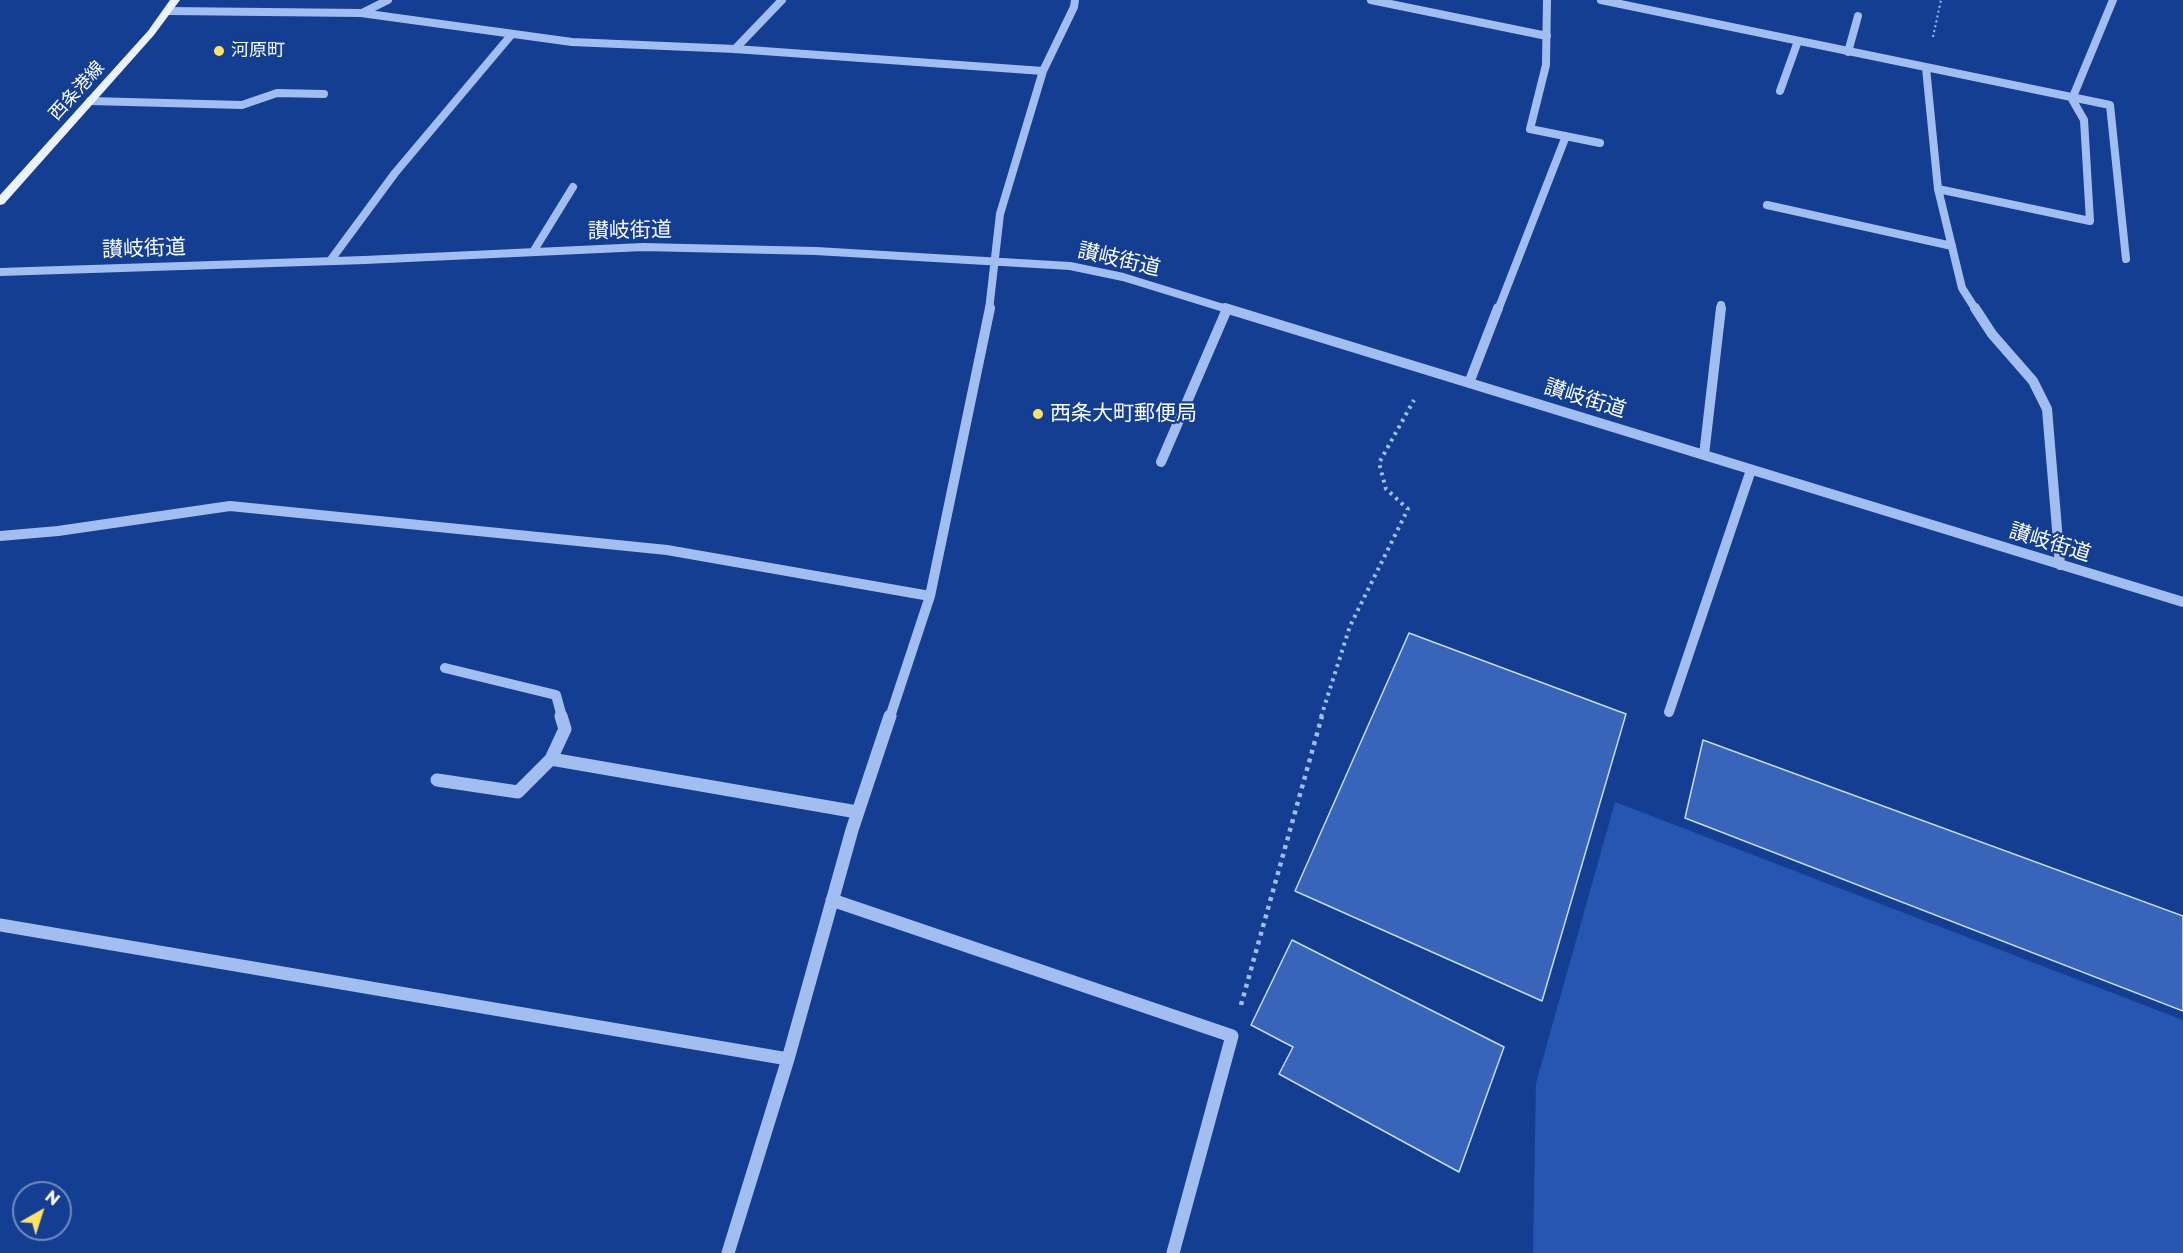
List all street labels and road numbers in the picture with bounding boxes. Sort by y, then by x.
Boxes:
street label: 西条港線 [45,57,109,125]
street label: 讃岐街道 [588,218,672,244]
street label: 讃岐街道 [102,235,186,263]
street label: 讃岐街道 [1075,238,1163,282]
street label: 讃岐街道 [1541,375,1629,423]
street label: 讃岐街道 [2006,519,2094,567]

